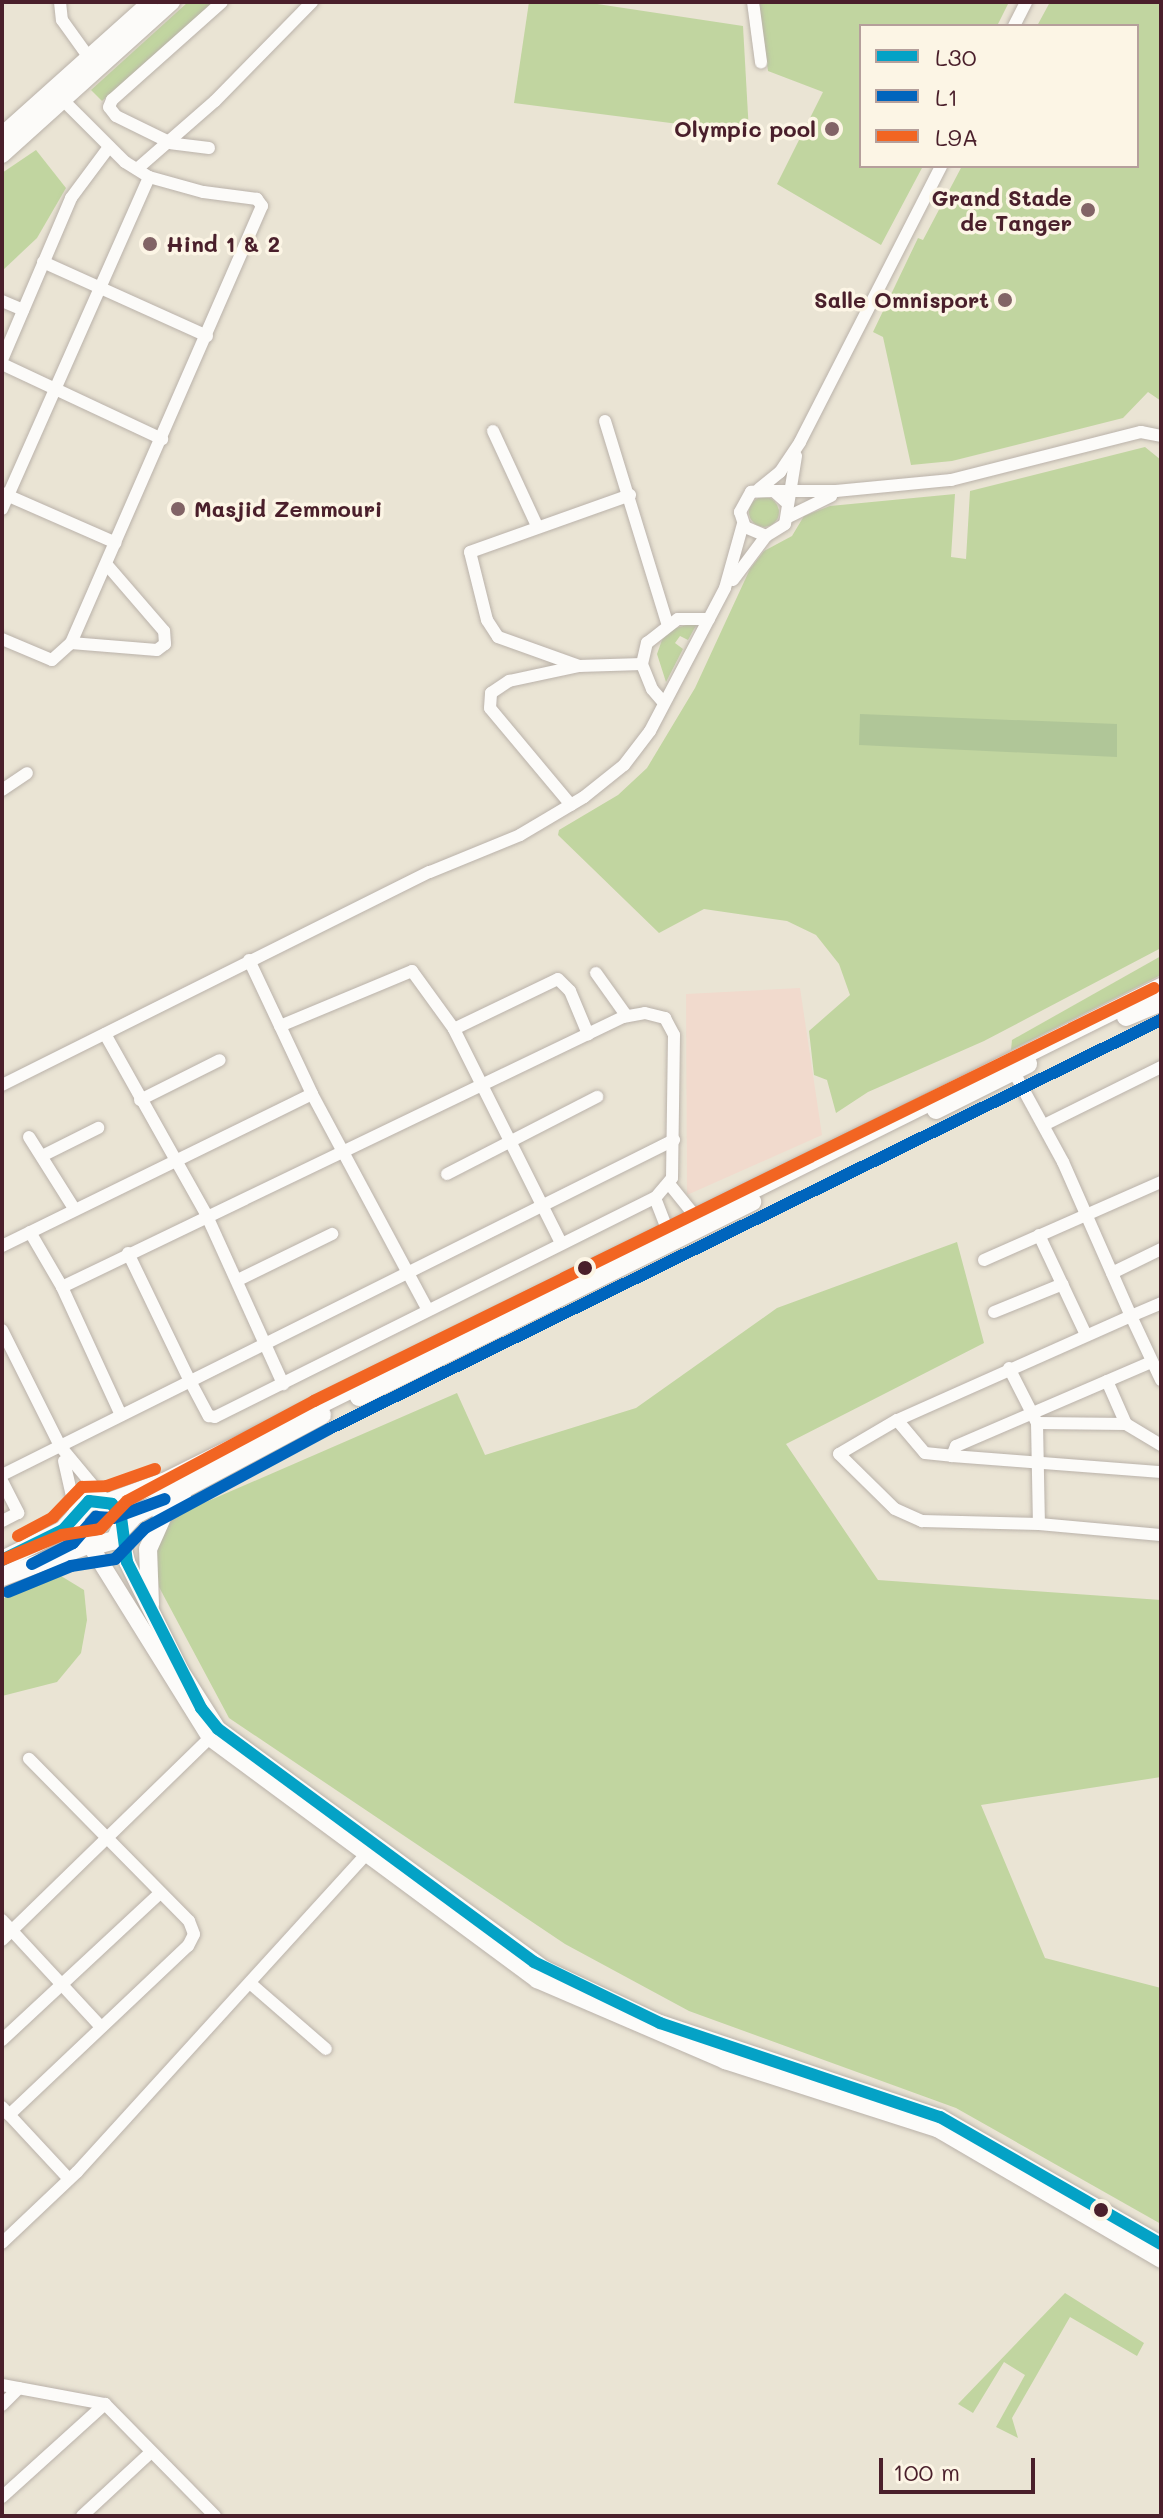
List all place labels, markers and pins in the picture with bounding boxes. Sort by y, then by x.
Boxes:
place label: Olympic pool [674,116,816,142]
marker: Olympic pool [823,120,841,138]
place label: Grand Stade de Tanger [932,184,1072,236]
marker: Grand Stade de Tanger [1079,201,1097,219]
place label: Hind 1 & 2 [166,231,280,257]
marker: Hind 1 & 2 [141,235,159,253]
place label: Salle Omnisport [814,287,989,313]
marker: Salle Omnisport [996,291,1014,309]
place label: Masjid Zemmouri [194,496,382,522]
marker: Masjid Zemmouri [169,500,187,518]
unlabelled marker [577,1260,593,1276]
unlabelled marker [1093,2202,1109,2218]

